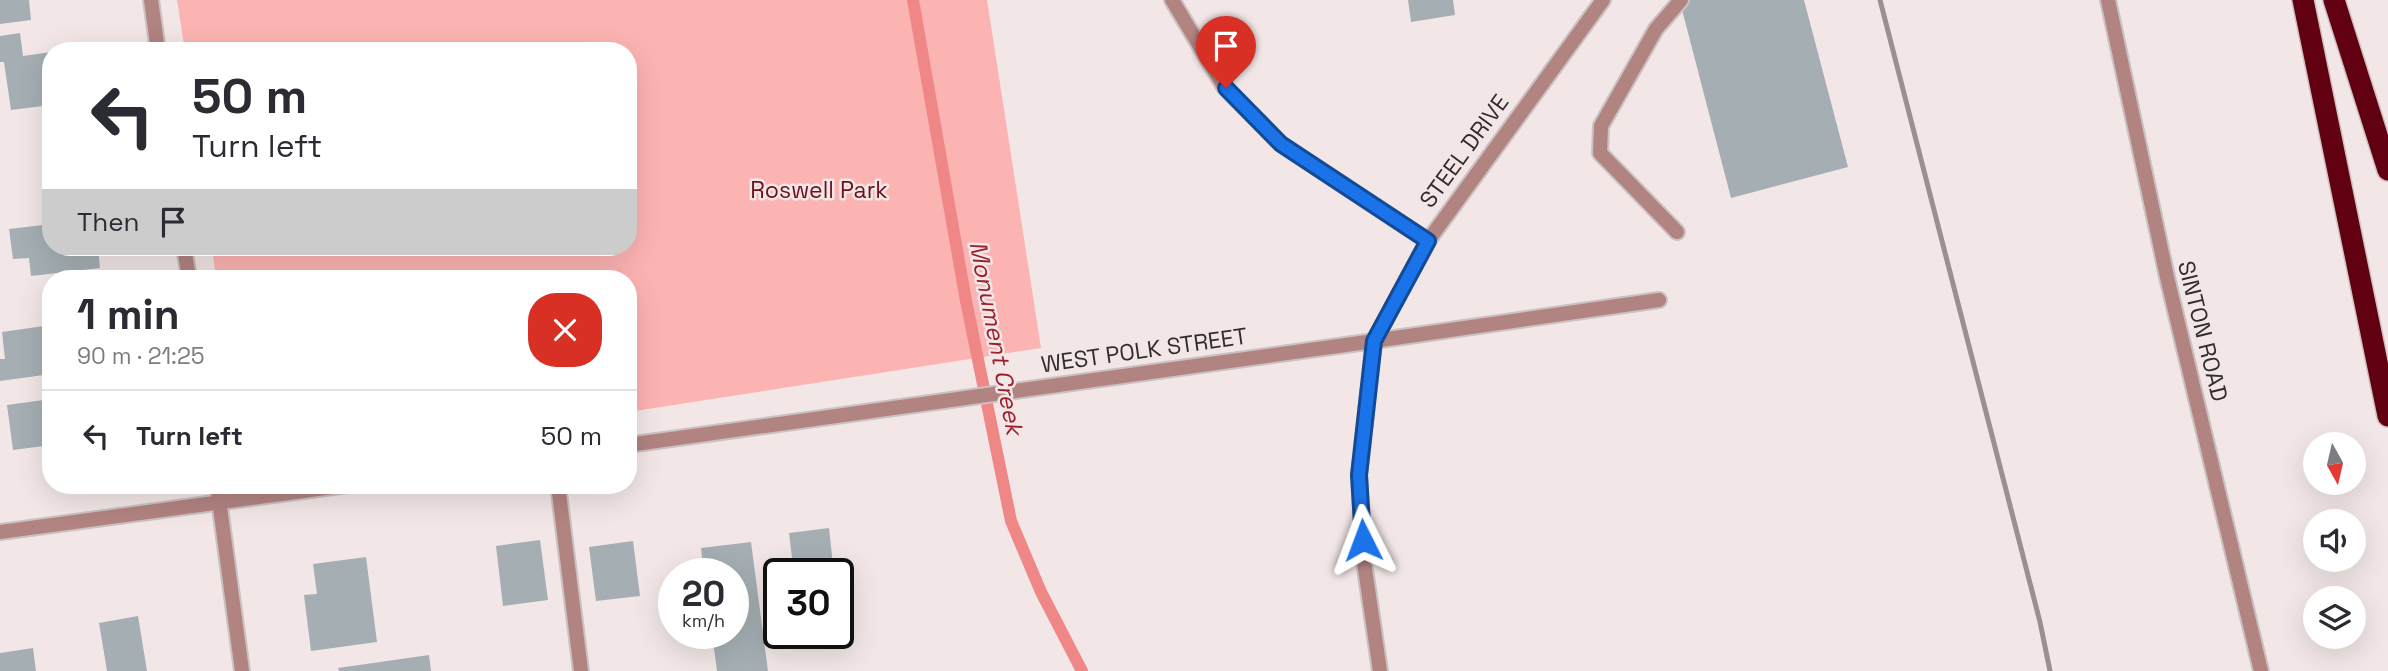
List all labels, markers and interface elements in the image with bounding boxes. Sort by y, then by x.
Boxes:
pin [1196,16,1256,88]
icon: arrive [1207,27,1245,65]
text: 50 m [192,65,307,127]
icon: left [77,70,168,161]
street label: STEEL DRIVE [1413,88,1515,214]
text: Turn left [192,126,322,166]
park label: Roswell Park [750,175,888,205]
icon: arrive [154,203,192,241]
text: Then [77,205,140,239]
water label: Monument Creek [963,238,1031,440]
street label: SINTON ROAD [2171,258,2235,404]
text: 1 min [77,288,180,341]
button: close [528,293,602,367]
street label: WEST POLK STREET [1039,321,1249,379]
text: 90 m · 21:25 [77,341,205,371]
icon: left [77,417,115,455]
text: Turn left [136,419,243,453]
text: 50 m [541,419,602,453]
north arrow [2303,432,2366,495]
map controls [2303,432,2366,649]
position arrow [1326,503,1400,577]
button: sound [2303,509,2366,572]
speed limit sign: 30 [763,558,854,649]
text: 20 [682,572,725,616]
button: layers [2303,586,2366,649]
text: km/h [682,609,725,632]

